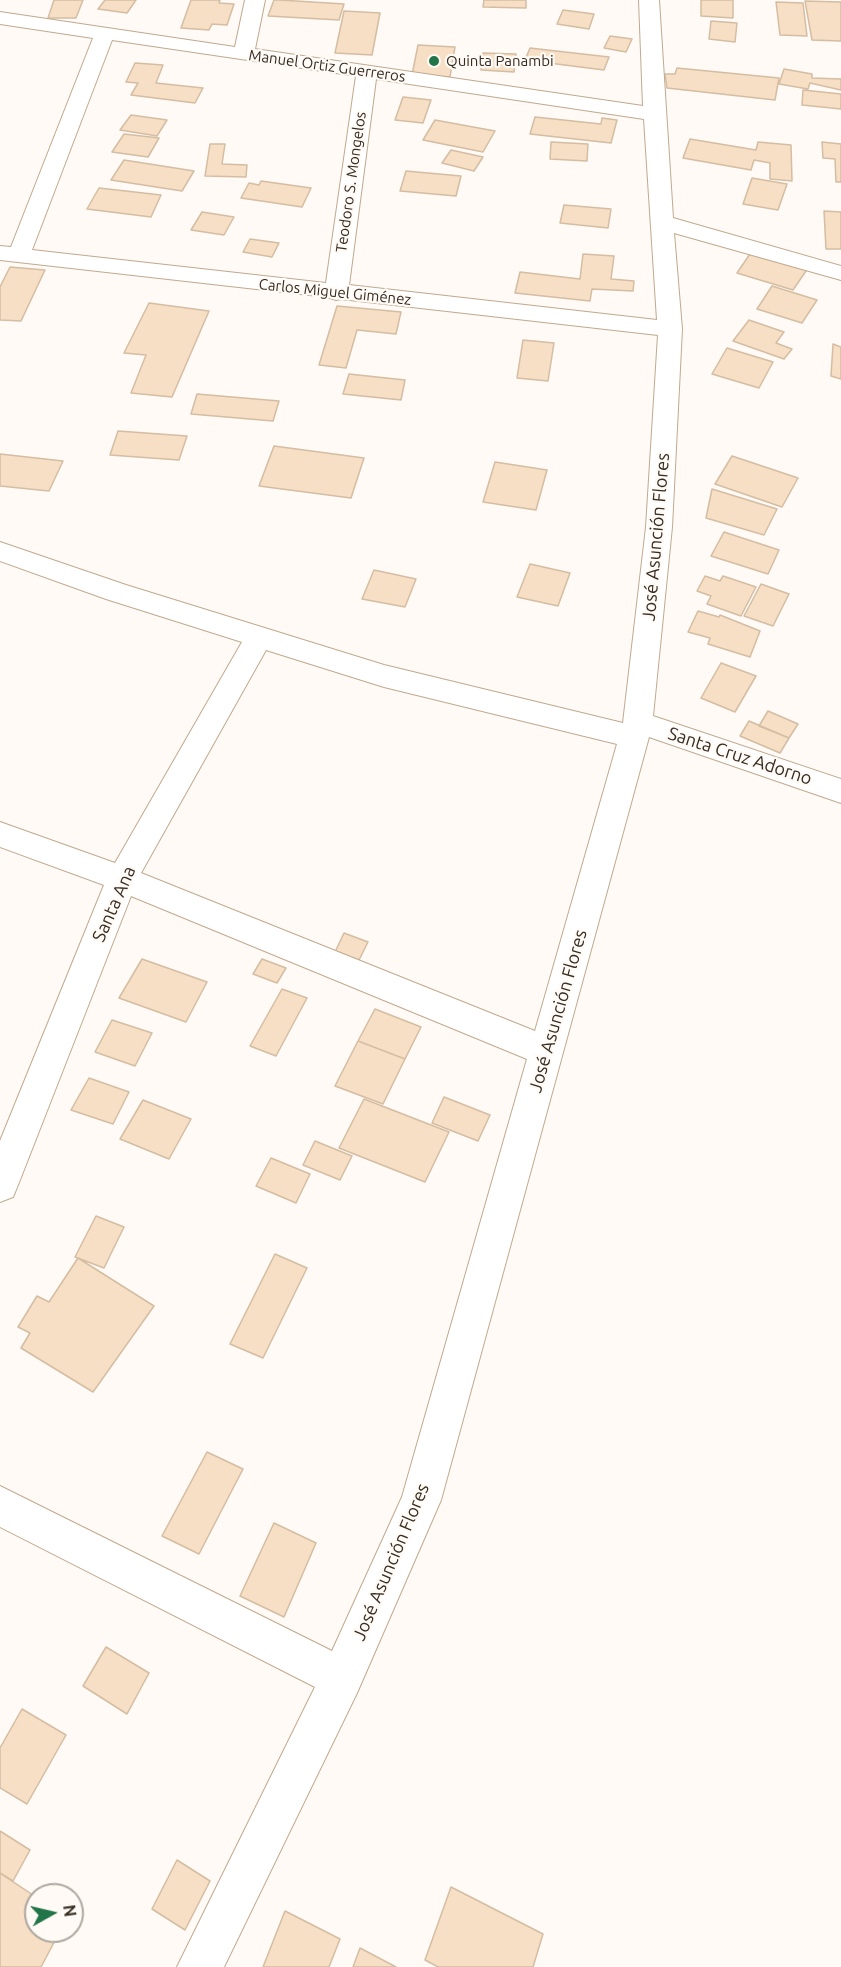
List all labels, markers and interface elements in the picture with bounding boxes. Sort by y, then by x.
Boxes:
street label: Manuel Ortiz Guerreros [247,46,407,86]
place label: Quinta Panambi [446,52,554,70]
marker: Quinta Panambi [427,54,441,68]
street label: Teodoro S. Mongelos [332,111,370,253]
street label: Carlos Miguel Giménez [258,275,412,309]
street label: José Asunción Flores [638,452,674,622]
street label: Santa Cruz Adorno [665,723,815,789]
street label: Santa Ana [88,863,140,945]
street label: José Asunción Flores [524,927,592,1095]
street label: José Asunción Flores [348,1480,434,1644]
north arrow [24,1883,84,1943]
text: N [60,1904,80,1918]

